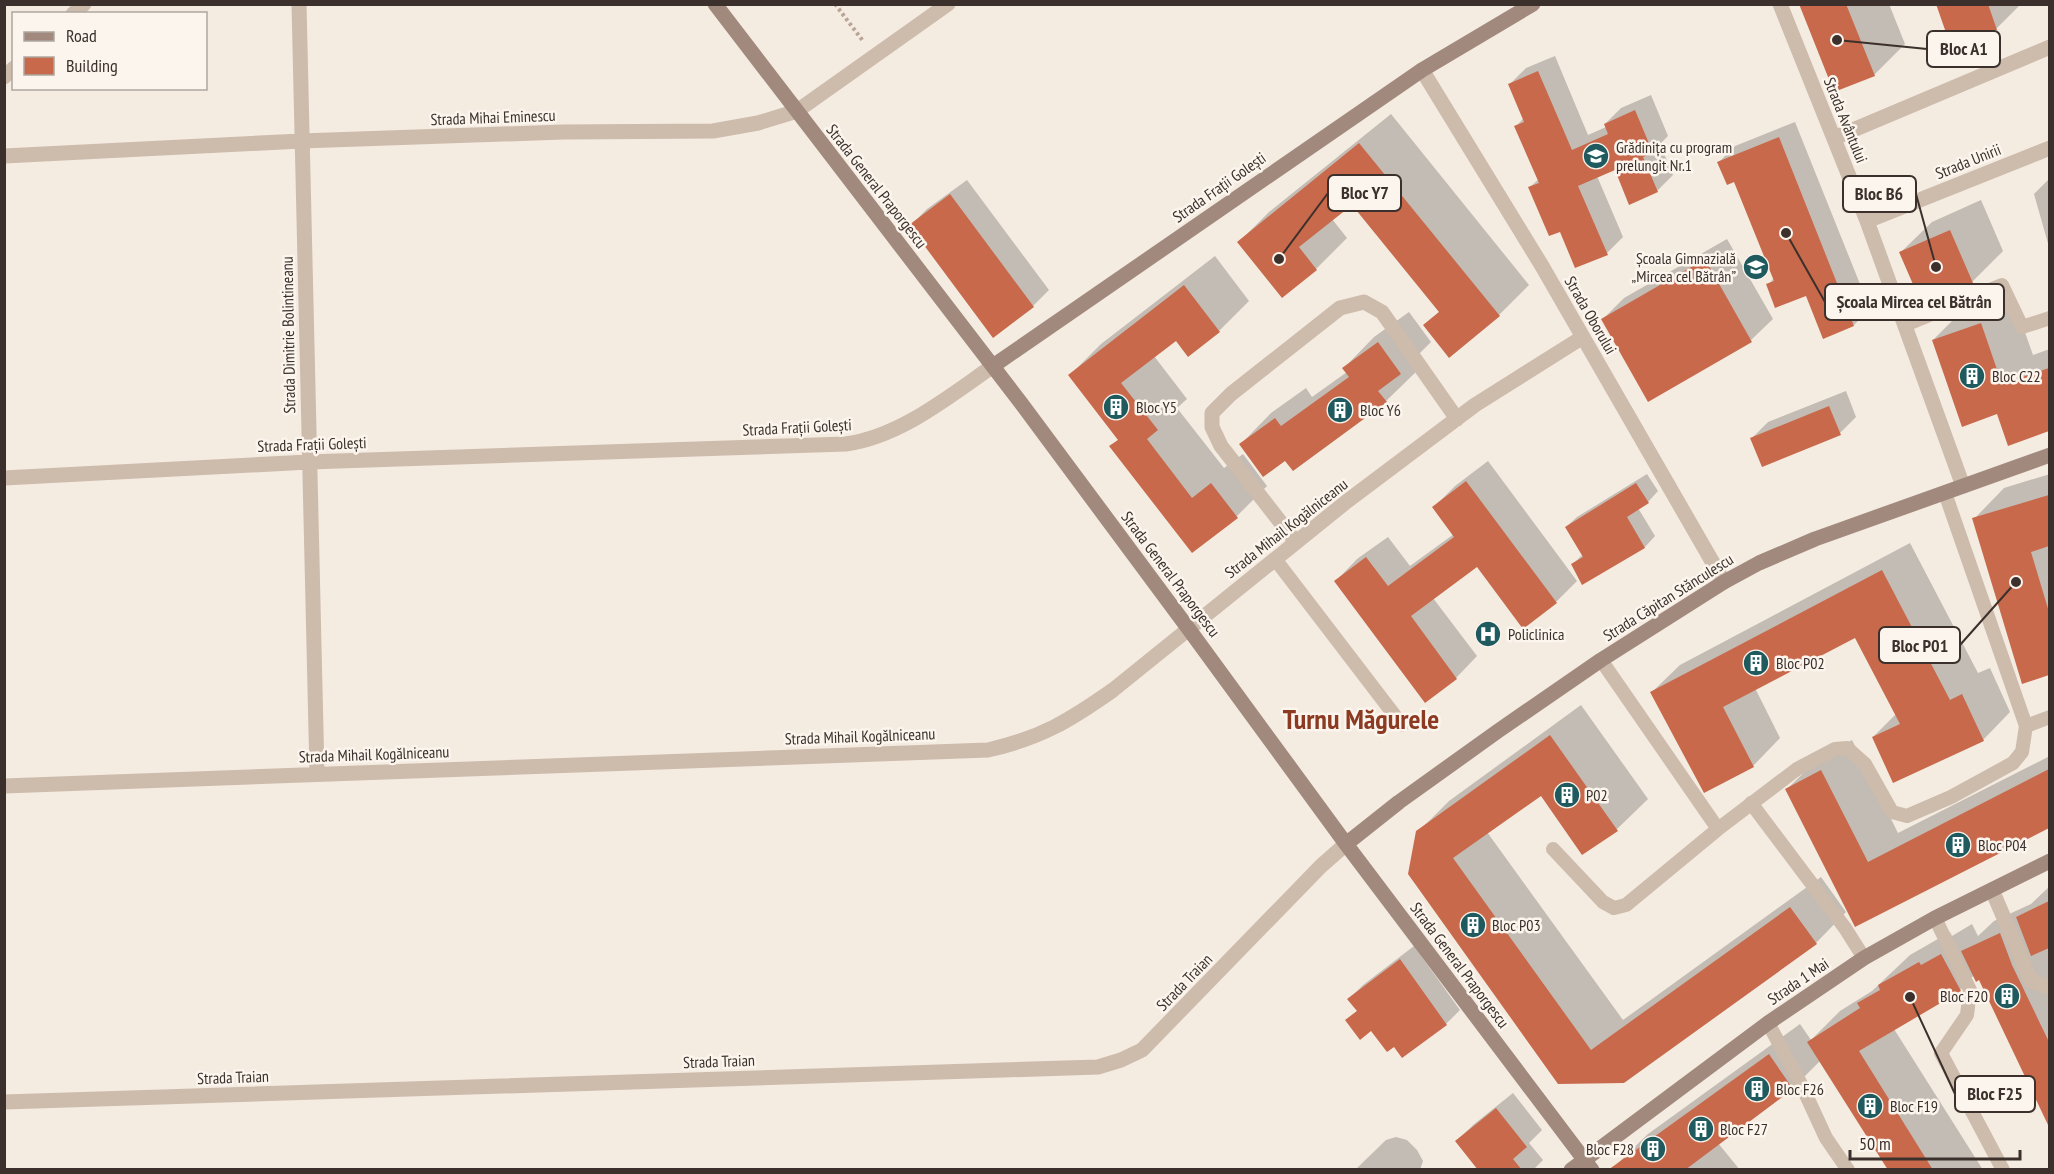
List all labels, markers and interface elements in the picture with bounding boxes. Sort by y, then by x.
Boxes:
legend [12,12,207,90]
text: Road [66,24,97,47]
callout: Bloc A1 [1927,31,2000,67]
text: Bloc A1 [1940,37,1988,60]
text: Building [66,54,118,77]
street label: Strada Avântului [1820,74,1872,166]
street label: Strada Mihai Eminescu [430,105,556,129]
street label: Strada General Praporgescu [822,120,932,252]
place label: Grădinița cu program prelungit Nr.1 [1616,137,1732,175]
street label: Strada Unirii [1932,139,2004,183]
school or university icon: Grădinița cu program prelungit Nr.1 [1581,141,1611,171]
street label: Strada Frații Golești [1169,147,1269,227]
callout: Bloc Y7 [1328,175,1401,211]
callout: Bloc B6 [1843,176,1916,212]
text: Bloc Y7 [1341,181,1389,204]
text: Bloc B6 [1855,182,1903,205]
place label: Școala Gimnazială „Mircea cel Bătrân” [1632,248,1736,286]
school or university icon: Școala Gimnazială „Mircea cel Bătrân” [1741,252,1771,282]
street label: Strada Dimitrie Bolintineanu [277,256,299,414]
street label: Strada Oborului [1561,272,1621,358]
callout: Școala Mircea cel Bătrân [1825,284,2004,320]
text: Școala Mircea cel Bătrân [1836,290,1992,313]
building icon: Bloc C22 [1957,361,1987,391]
place label: Bloc C22 [1992,366,2041,386]
building icon: Bloc Y5 [1101,392,1131,422]
building icon: Bloc Y6 [1325,395,1355,425]
place label: Bloc Y5 [1136,397,1177,417]
place label: Bloc Y6 [1360,400,1401,420]
street label: Strada Frații Golești [742,414,852,440]
street label: Strada Frații Golești [257,432,367,456]
street label: Strada Mihail Kogălniceanu [1221,474,1352,582]
street label: Strada General Praporgescu [1117,507,1225,641]
street label: Strada Căpitan Stănculescu [1599,549,1737,645]
hospital icon: Policlinica [1473,619,1503,649]
place label: Policlinica [1508,624,1564,644]
callout: Bloc P01 [1879,627,1960,663]
text: Bloc P01 [1892,634,1948,657]
building icon: Bloc P02 [1741,648,1771,678]
place label: Bloc P02 [1776,653,1825,673]
district label: Turnu Măgurele [1283,700,1439,737]
street label: Strada Mihail Kogălniceanu [784,723,936,749]
street label: Strada Mihail Kogălniceanu [298,741,450,767]
building icon: P02 [1552,780,1582,810]
place label: P02 [1586,785,1608,805]
building icon: Bloc P04 [1943,830,1973,860]
place label: Bloc P04 [1978,835,2027,855]
street label: Strada General Praporgescu [1406,898,1514,1032]
building icon: Bloc P03 [1458,910,1488,940]
place label: Bloc P03 [1492,915,1541,935]
street label: Strada Traian [1152,949,1216,1015]
street label: Strada 1 Mai [1764,953,1832,1009]
building icon: Bloc F20 [1992,981,2022,1011]
place label: Bloc F20 [1940,986,1988,1006]
street label: Strada Traian [683,1050,755,1072]
street label: Strada Traian [197,1066,269,1088]
building icon: Bloc F26 [1742,1074,1772,1104]
callout: Bloc F25 [1955,1076,2035,1112]
place label: Bloc F26 [1776,1079,1824,1099]
text: Bloc F25 [1967,1082,2023,1105]
building icon: Bloc F19 [1855,1091,1885,1121]
place label: Bloc F19 [1890,1096,1938,1116]
building icon: Bloc F27 [1686,1114,1716,1144]
place label: Bloc F27 [1720,1119,1768,1139]
scale bar [1850,1123,2020,1161]
text: 50 m [1859,1132,1891,1155]
building icon: Bloc F28 [1638,1134,1668,1164]
place label: Bloc F28 [1586,1139,1634,1159]

